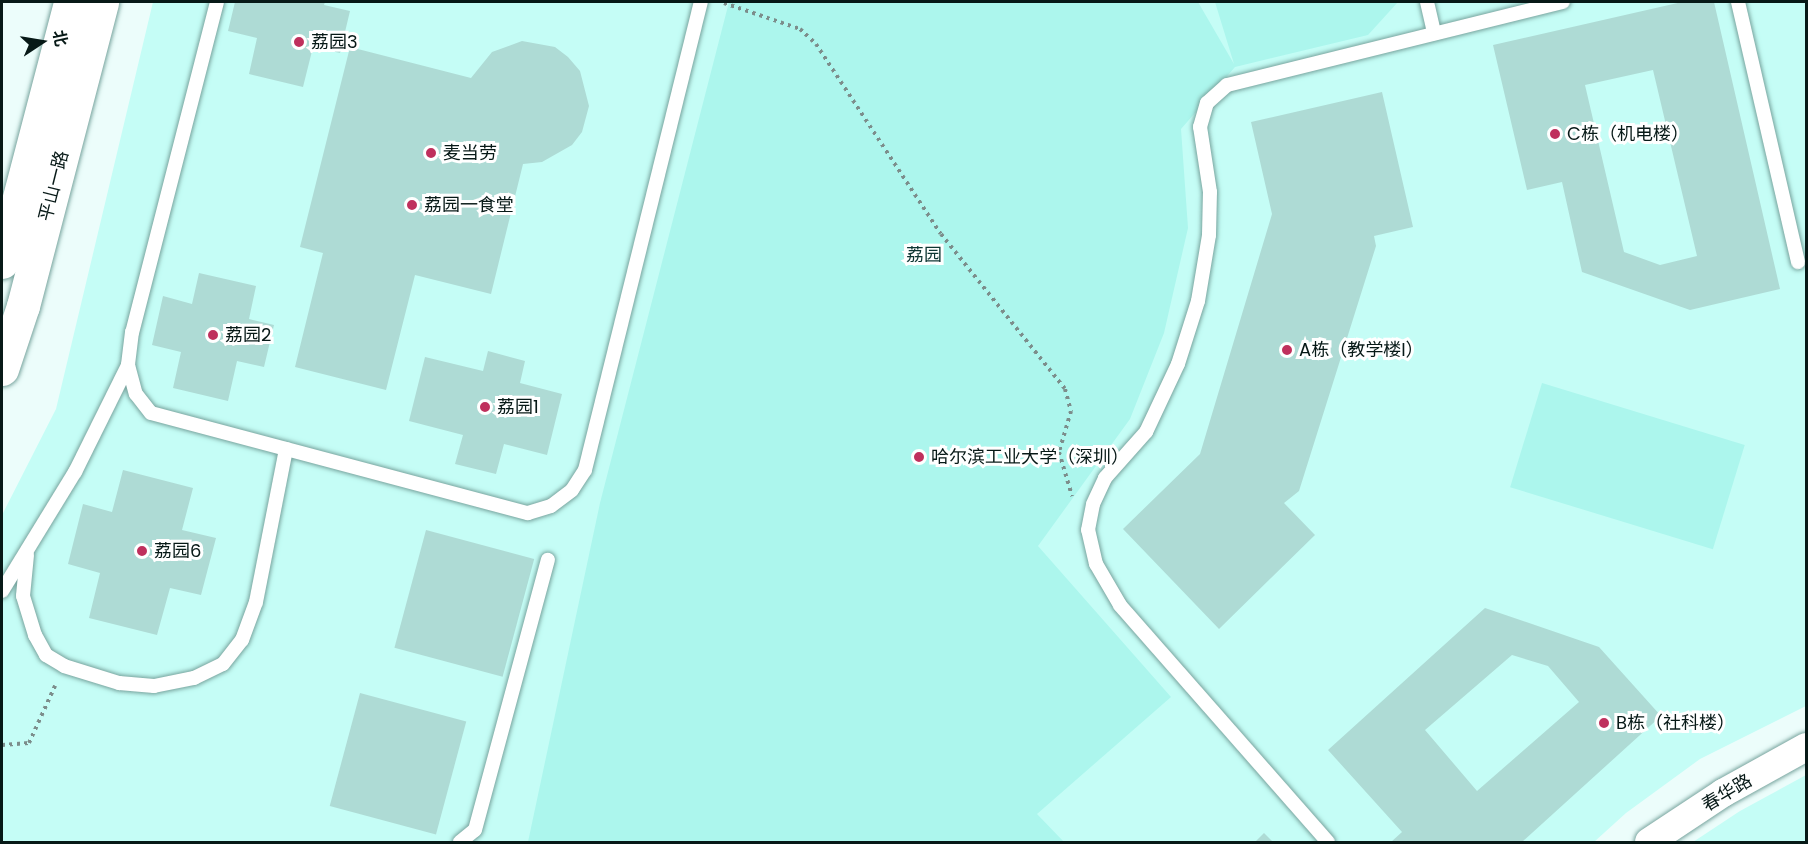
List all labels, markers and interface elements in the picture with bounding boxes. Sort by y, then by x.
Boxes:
north arrow [12,12,72,72]
text: 北 [47,28,73,48]
place label: 荔园3 [311,31,358,53]
marker: 荔园3 [292,35,306,49]
place label: C栋（机电楼） [1567,123,1689,145]
marker: C栋（机电楼） [1548,127,1562,141]
place label: 麦当劳 [443,142,497,164]
marker: 麦当劳 [424,146,438,160]
street label: 平山一路 [35,148,73,224]
place label: 荔园一食堂 [424,194,514,216]
marker: 荔园一食堂 [405,198,419,212]
park label: 荔园 [906,244,942,266]
place label: 荔园2 [225,324,271,346]
marker: 荔园2 [206,328,220,342]
place label: A栋（教学楼I） [1299,339,1424,361]
marker: A栋（教学楼I） [1280,343,1294,357]
place label: 荔园1 [497,396,539,418]
marker: 荔园1 [478,400,492,414]
place label: 哈尔滨工业大学（深圳） [931,446,1129,468]
marker: 哈尔滨工业大学（深圳） [912,450,926,464]
place label: 荔园6 [154,540,201,562]
marker: 荔园6 [135,544,149,558]
place label: B栋（社科楼） [1616,712,1735,734]
marker: B栋（社科楼） [1597,716,1611,730]
street label: 春华路 [1698,770,1756,816]

